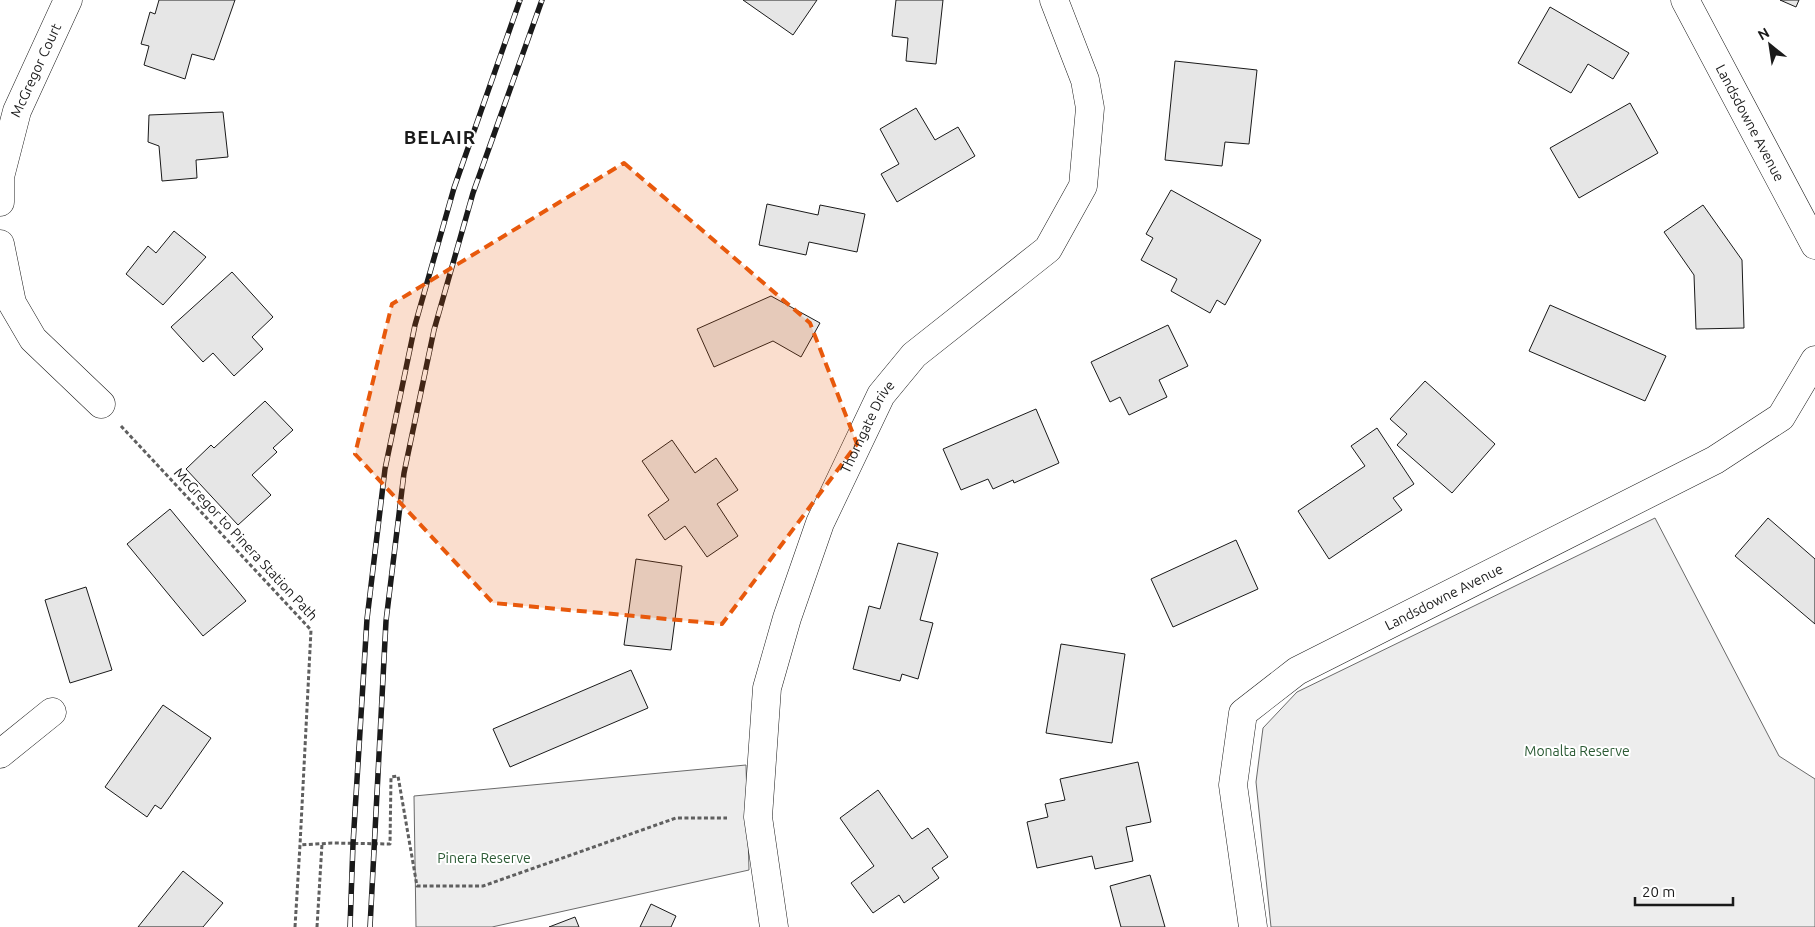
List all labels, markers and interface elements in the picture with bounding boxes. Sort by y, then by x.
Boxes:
street label: McGregor Court [7,20,64,120]
north arrow [1745,20,1795,70]
text: N [1755,24,1772,43]
street label: Landsdowne Avenue [1713,62,1788,184]
district label: BELAIR [404,126,476,148]
street label: Thorngate Drive [837,377,898,476]
street label: McGregor to Pinera Station Path [171,464,321,624]
street label: Landsdowne Avenue [1382,560,1506,633]
park label: Monalta Reserve [1524,743,1630,759]
park label: Pinera Reserve [437,850,531,866]
scale bar [1635,874,1732,906]
text: 20 m [1642,883,1675,900]

